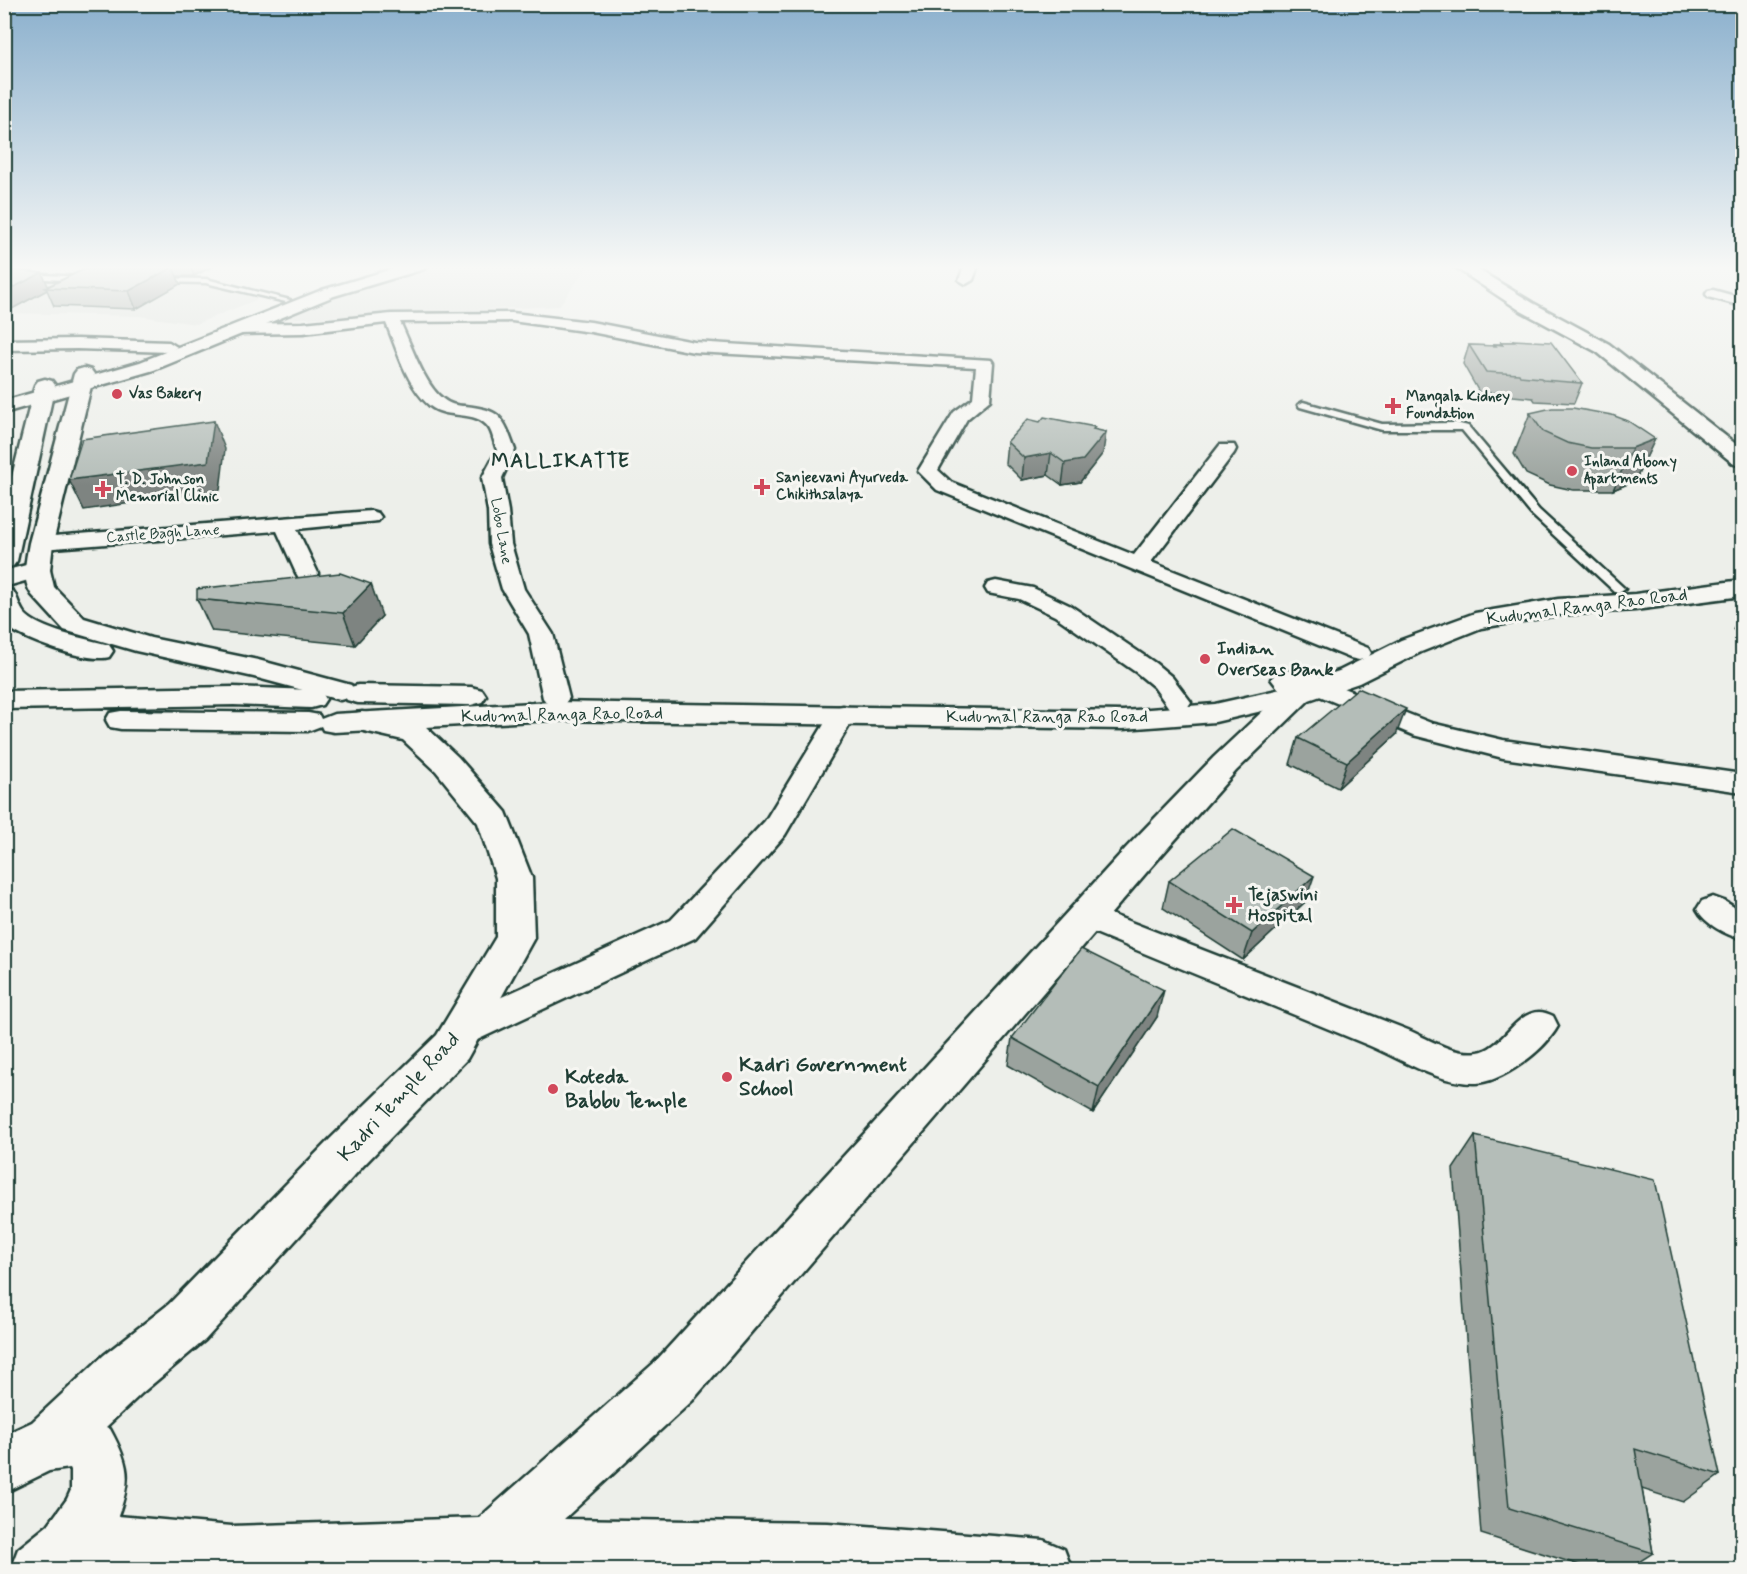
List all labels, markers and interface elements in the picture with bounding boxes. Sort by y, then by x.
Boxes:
place label: Vas Bakery [129,384,202,404]
marker: Vas Bakery [110,387,124,401]
place label: Mangala Kidney Foundation [1406,387,1510,424]
marker: Mangala Kidney Foundation [1384,397,1402,415]
district label: MALLIKATTE [491,448,631,475]
place label: Inland Abony Apartments [1584,452,1677,490]
marker: Inland Abony Apartments [1565,464,1579,478]
place label: Sanjeevani Ayurveda Chikithsalaya [776,468,909,505]
place label: T. D. Johnson Memorial Clinic [116,470,219,507]
marker: Sanjeevani Ayurveda Chikithsalaya [753,478,771,496]
marker: T. D. Johnson Memorial Clinic [94,480,112,498]
street label: Lobo Lane [485,496,517,566]
street label: Castle Bagh Lane [106,520,221,549]
street label: Kudumal Ranga Rao Road [1485,583,1689,631]
place label: Indian Overseas Bank [1217,637,1334,682]
marker: Indian Overseas Bank [1198,652,1212,666]
street label: Kudumal Ranga Rao Road [461,701,663,729]
street label: Kudumal Ranga Rao Road [946,705,1148,729]
place label: Tejaswini Hospital [1248,883,1318,928]
marker: Tejaswini Hospital [1225,896,1243,914]
street label: Kadri Temple Road [332,1026,466,1168]
place label: Kadri Government School [739,1051,907,1103]
place label: Koteda Babbu Temple [565,1063,688,1115]
marker: Kadri Government School [720,1070,734,1084]
marker: Koteda Babbu Temple [546,1082,560,1096]

